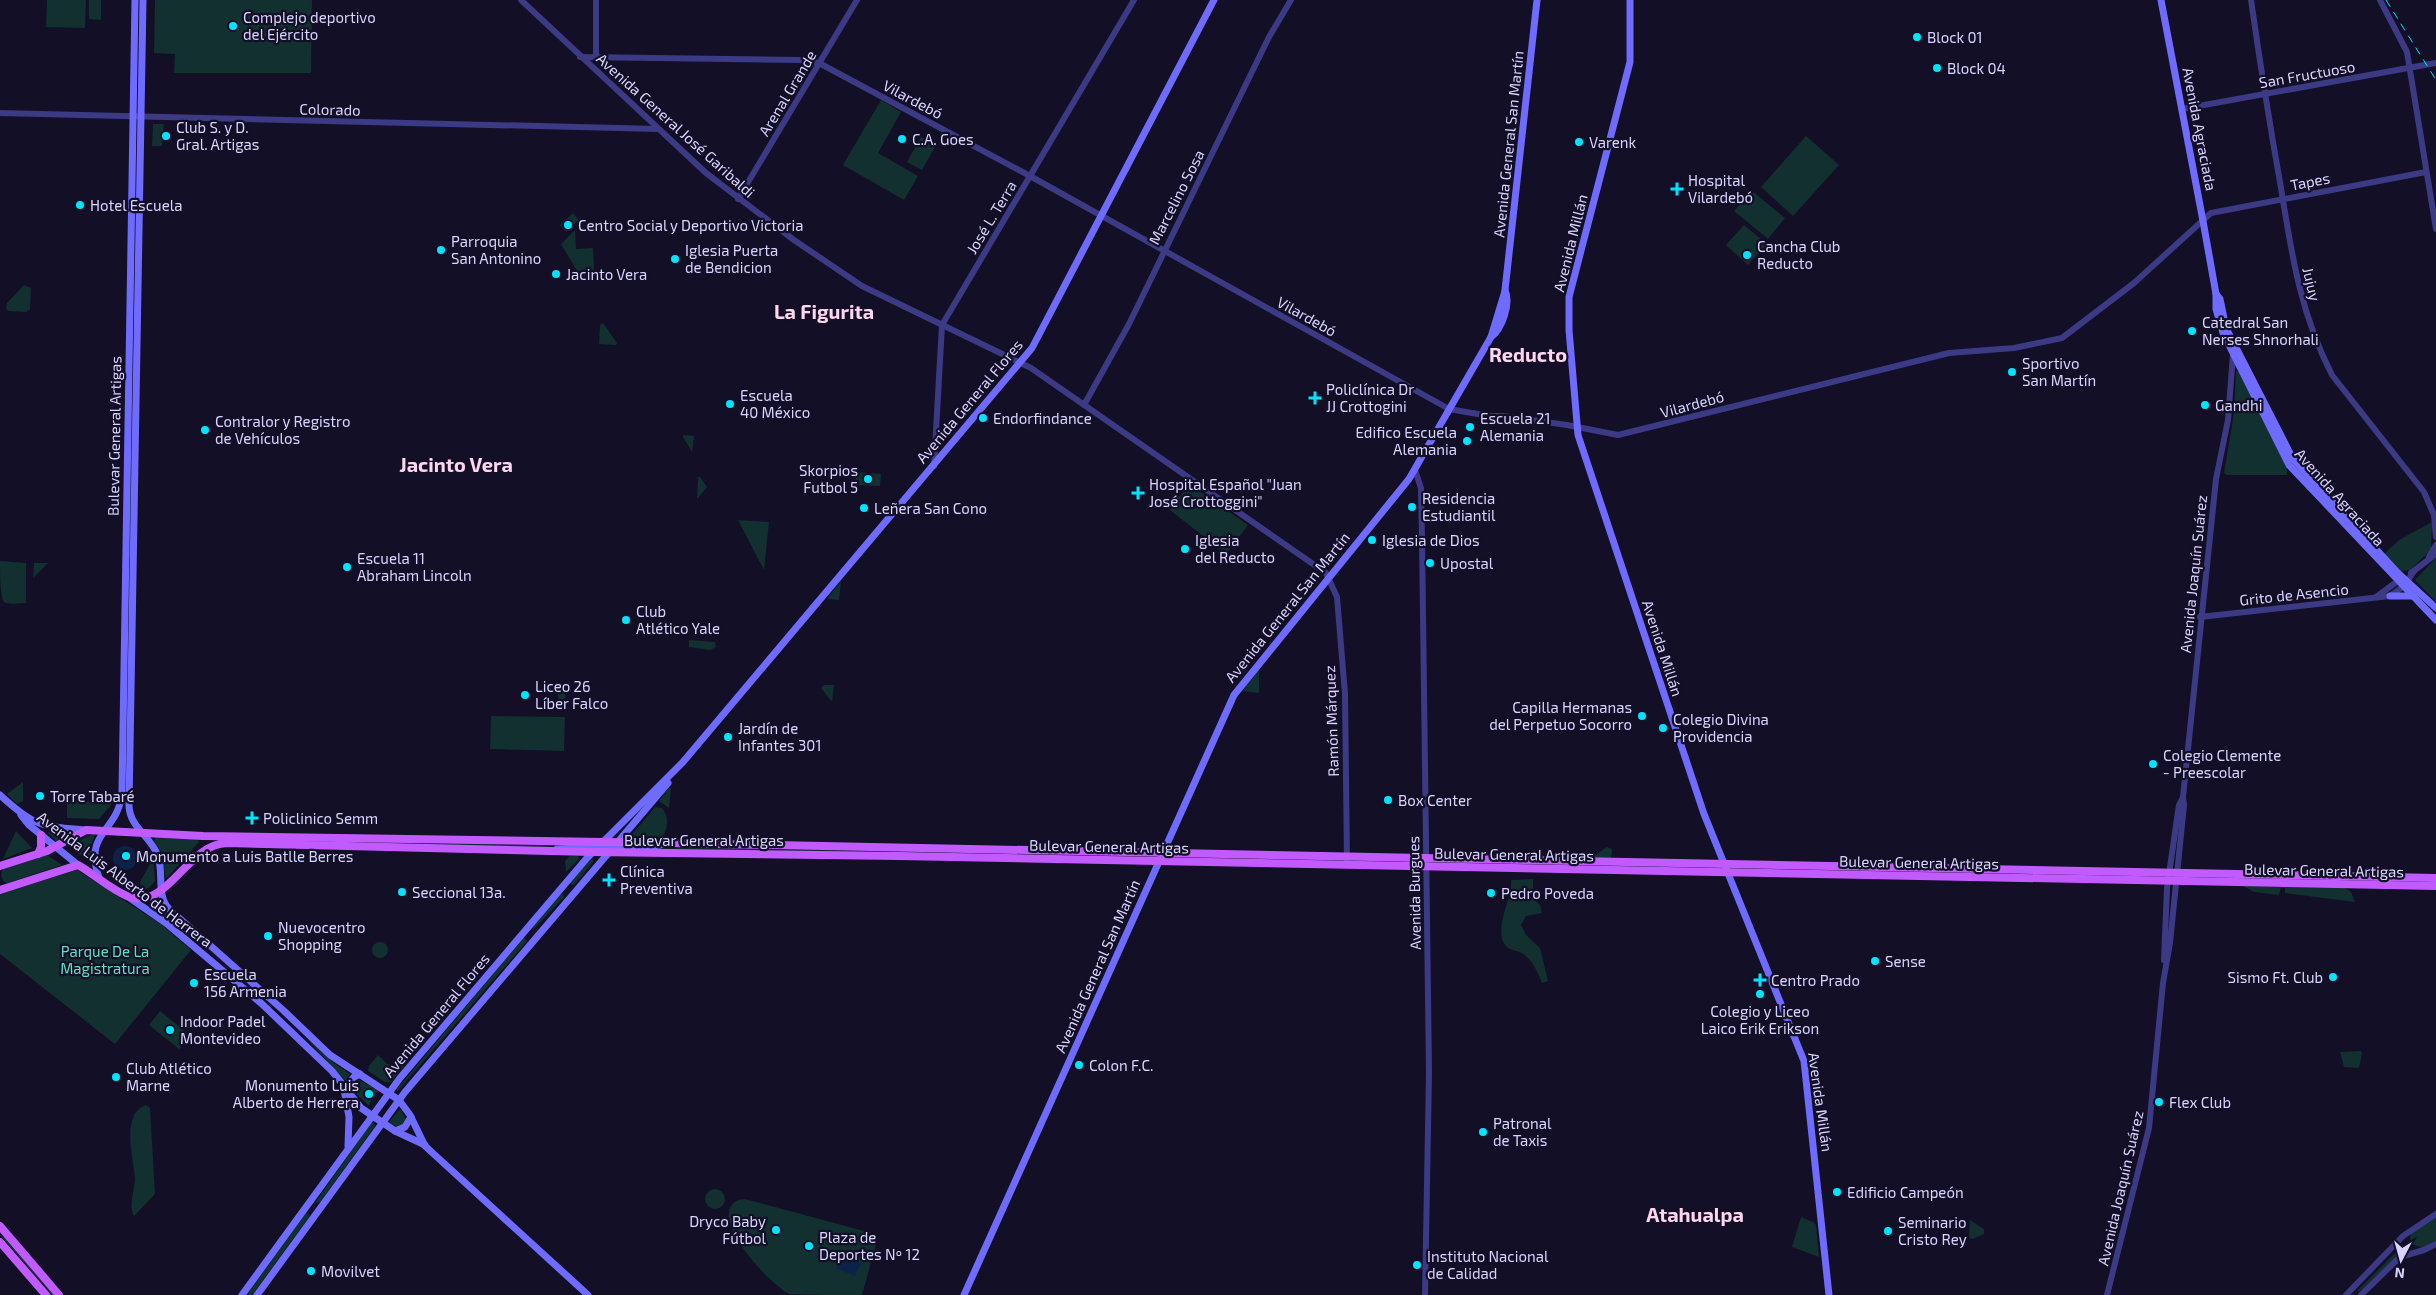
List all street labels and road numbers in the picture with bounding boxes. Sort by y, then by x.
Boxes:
street label: Arenal Grande [754,47,820,139]
street label: Avenida General José Garibaldi [593,49,759,201]
street label: Avenida General San Martín [1489,50,1527,238]
street label: San Fructuoso [2257,57,2357,91]
street label: Avenida Agraciada [2179,66,2221,192]
street label: Vilardebó [880,76,946,122]
street label: Colorado [299,99,361,119]
street label: Marcelino Sosa [1144,147,1208,247]
street label: Tapes [2289,168,2331,194]
street label: José L. Terra [962,177,1020,257]
street label: Avenida Millán [1549,192,1591,294]
street label: Jujuy [2298,265,2325,303]
street label: Vilardebó [1274,292,1340,340]
street label: Avenida General Flores [912,335,1026,467]
street label: Bulevar General Artigas [104,356,124,516]
street label: Vilardebó [1658,387,1726,421]
street label: Avenida Agraciada [2291,444,2389,550]
street label: Avenida Joaquín Suárez [2176,494,2210,654]
street label: Avenida General San Martín [1221,528,1353,686]
street label: Grito de Asencio [2239,579,2349,609]
street label: Avenida Millán [1639,598,1687,698]
street label: Ramón Márquez [1320,665,1342,777]
street label: Avenida Luis Alberto de Herrera [34,807,216,951]
street label: Bulevar General Artigas [624,831,784,849]
street label: Bulevar General Artigas [1029,836,1189,856]
street label: Avenida Burgues [1404,836,1424,950]
street label: Bulevar General Artigas [1434,844,1594,864]
street label: Bulevar General Artigas [1839,852,1999,872]
street label: Bulevar General Artigas [2244,860,2404,880]
street label: Avenida General San Martín [1051,877,1143,1055]
street label: Avenida General Flores [379,949,493,1081]
street label: Avenida Millán [1805,1051,1837,1153]
street label: Avenida Joaquín Suárez [2093,1109,2147,1267]

